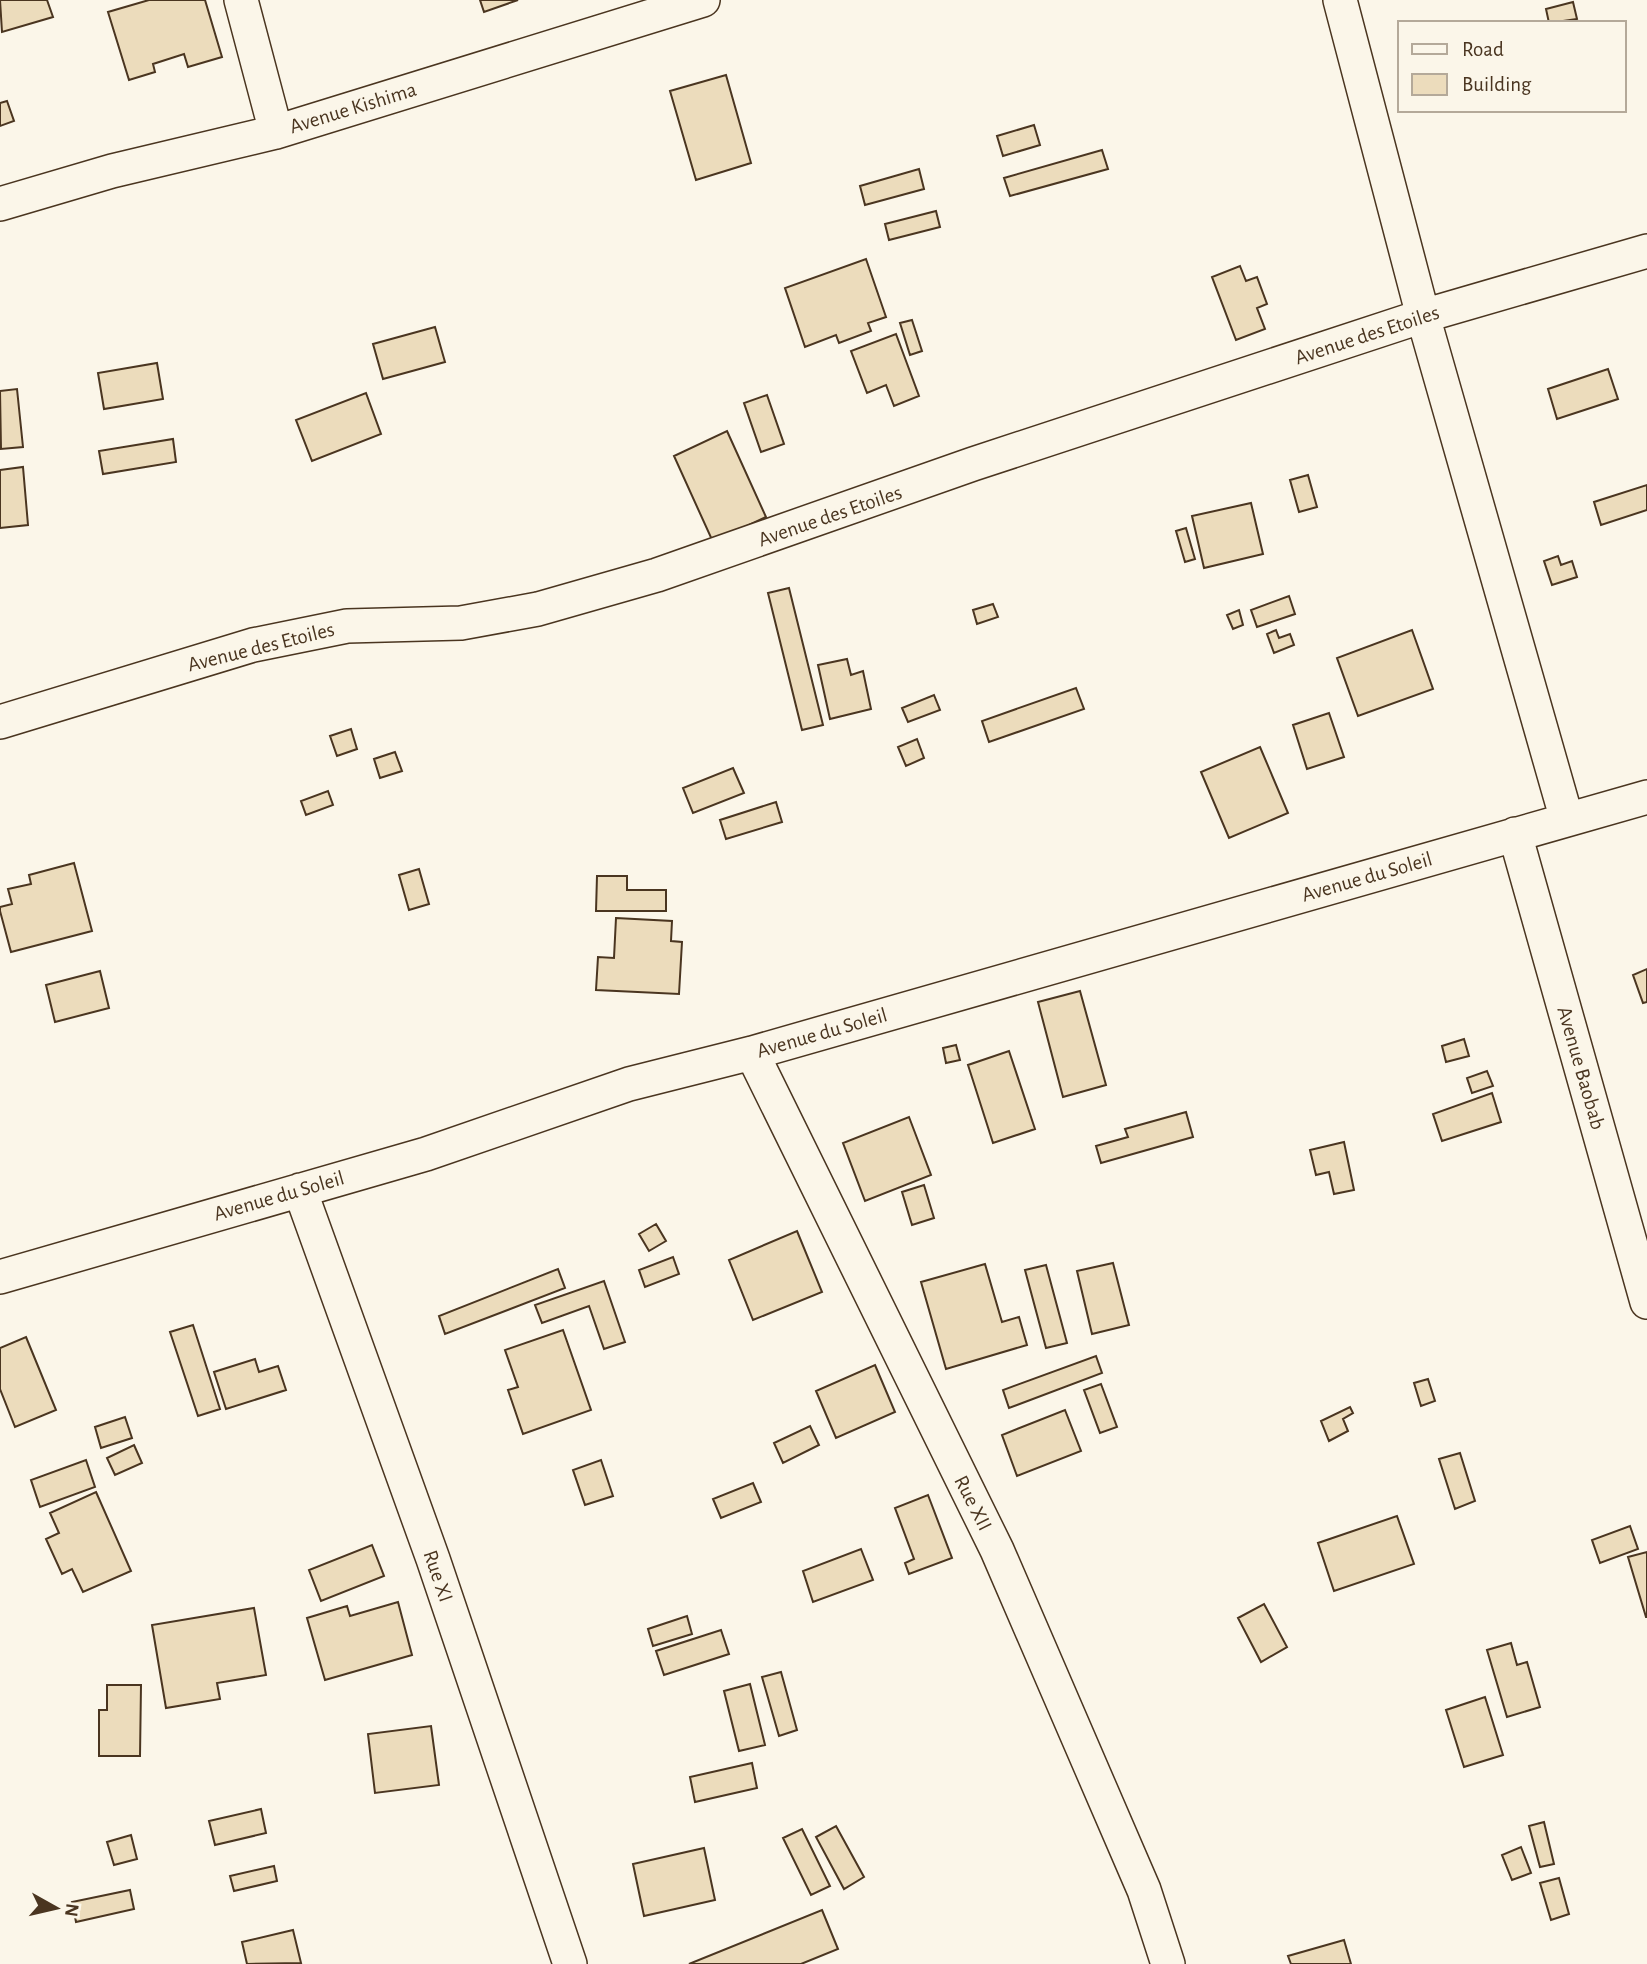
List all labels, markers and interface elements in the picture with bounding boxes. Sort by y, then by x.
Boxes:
legend [1398,21,1626,112]
text: Road [1462,39,1504,60]
text: Building [1462,74,1532,95]
street label: Avenue Kishima [287,79,419,137]
street label: Avenue des Etoiles [1292,302,1442,368]
street label: Avenue des Etoiles [755,482,905,550]
street label: Avenue des Etoiles [185,619,337,675]
street label: Avenue du Soleil [1299,848,1435,906]
street label: Avenue du Soleil [754,1004,890,1062]
street label: Avenue Baobab [1553,1004,1609,1132]
street label: Avenue du Soleil [211,1167,347,1225]
street label: Rue XII [950,1472,996,1534]
street label: Rue XI [419,1547,457,1605]
north arrow [21,1873,91,1943]
text: N [61,1902,82,1918]

